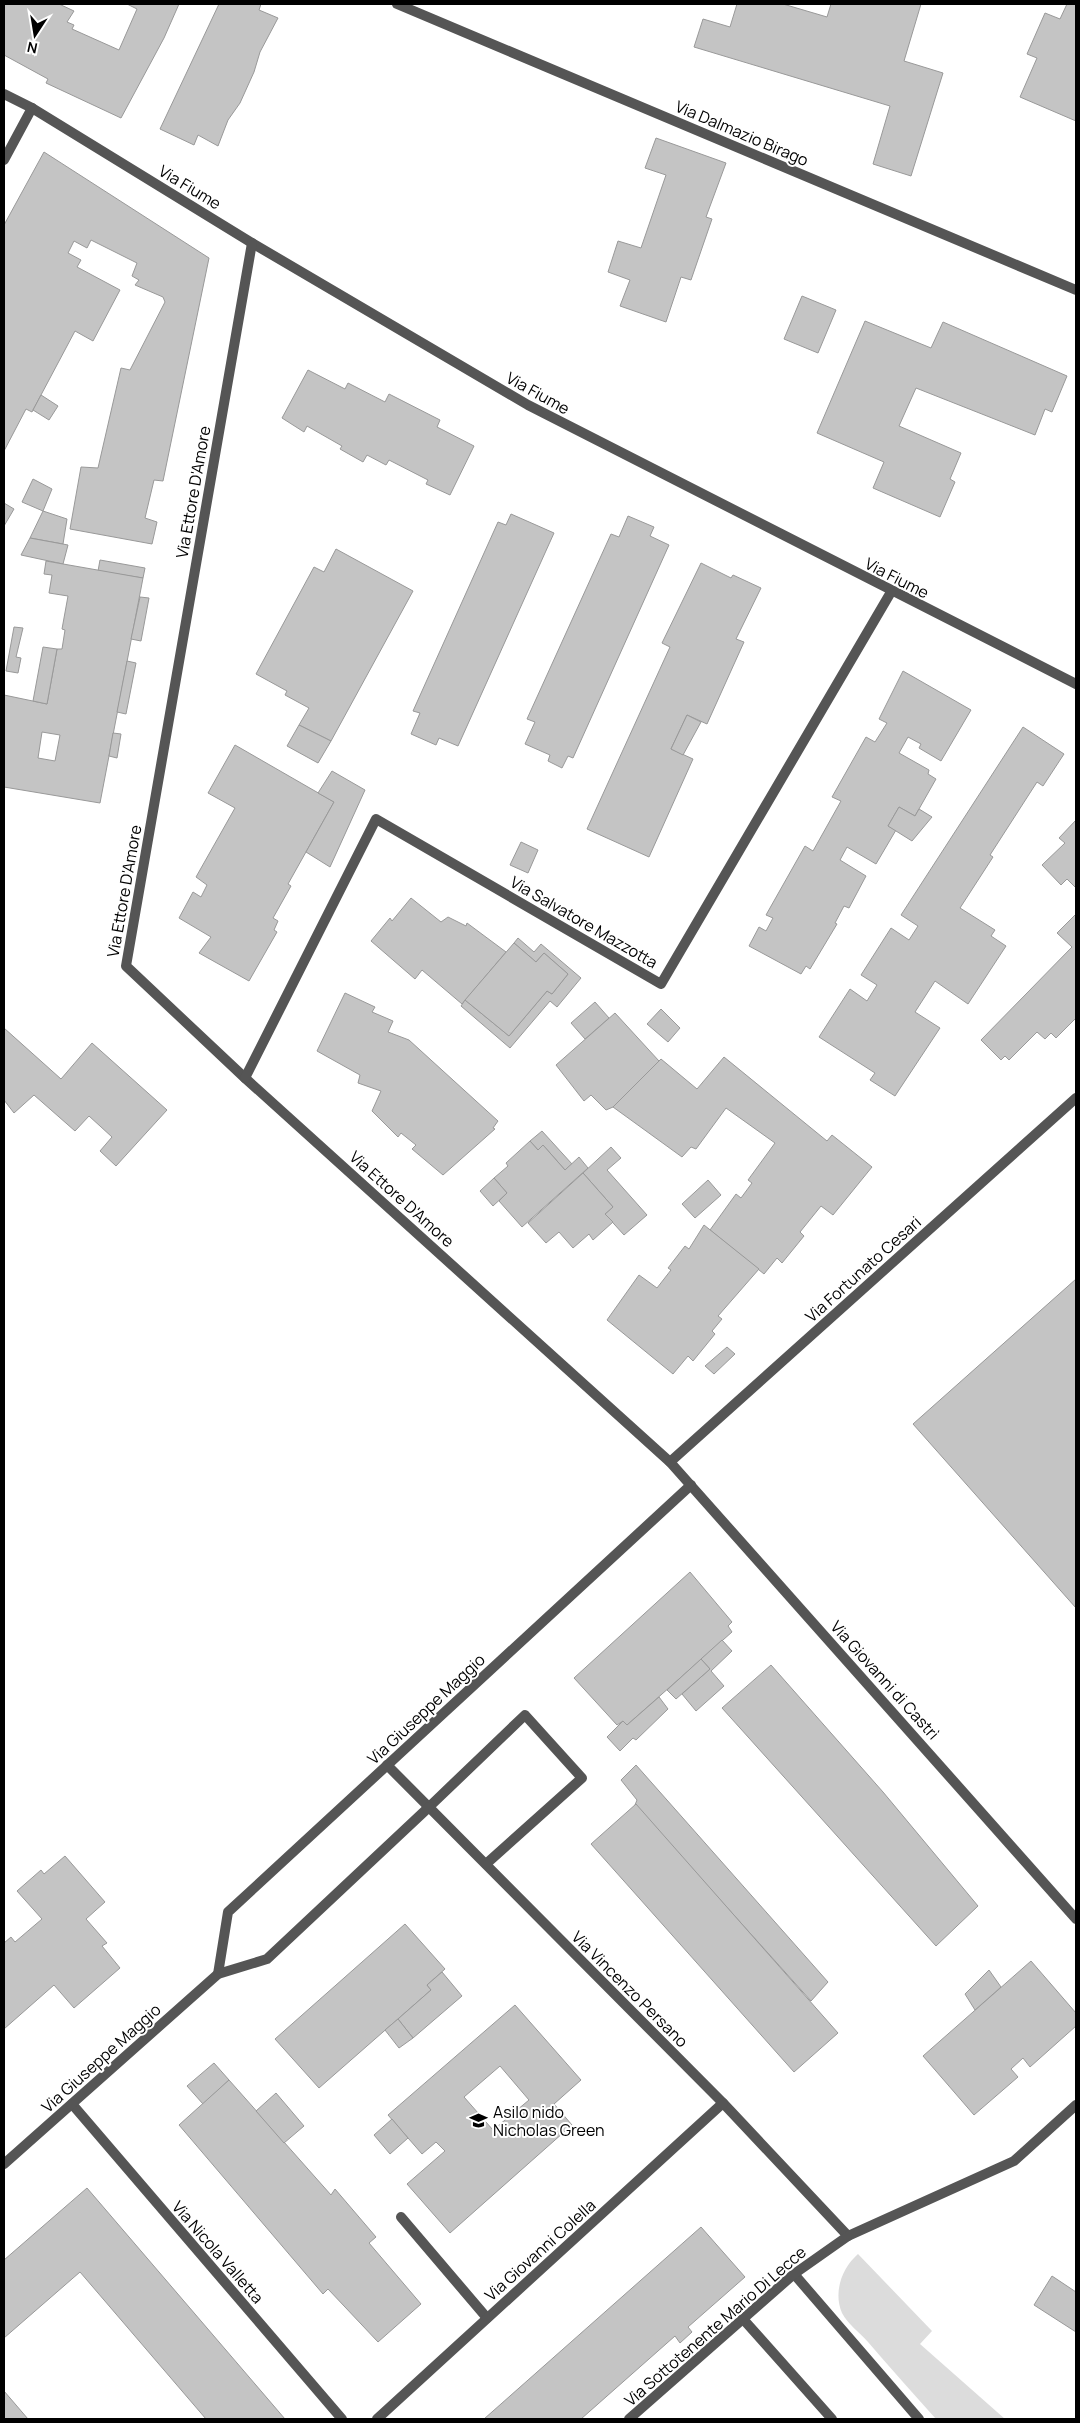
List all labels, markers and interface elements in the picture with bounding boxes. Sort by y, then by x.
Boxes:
north arrow [10,10,60,60]
text: N [25,38,39,59]
street label: Via Dalmazio Birago [672,95,812,171]
street label: Via Fiume [155,160,225,214]
street label: Via Fiume [502,367,574,419]
street label: Via Ettore D'Amore [171,424,215,560]
street label: Via Fiume [861,552,933,604]
street label: Via Ettore D'Amore [102,823,146,959]
street label: Via Salvatore Mazzotta [506,871,662,973]
street label: Via Ettore D'Amore [345,1146,459,1252]
street label: Via Fortunato Cesari [800,1211,926,1327]
street label: Via Giovanni di Castrì [826,1616,944,1744]
street label: Via Giuseppe Maggio [362,1649,490,1769]
street label: Via Vincenzo Persano [567,1926,693,2052]
street label: Via Giuseppe Maggio [37,1999,165,2117]
place label: Asilo nido Nicholas Green [493,2101,605,2141]
school or university icon: Asilo nido Nicholas Green [469,2111,489,2131]
street label: Via Giovanni Colella [480,2194,600,2306]
street label: Via Nicola Valletta [167,2196,269,2308]
street label: Via Sottotenente Mario Di Lecce [619,2241,811,2411]

